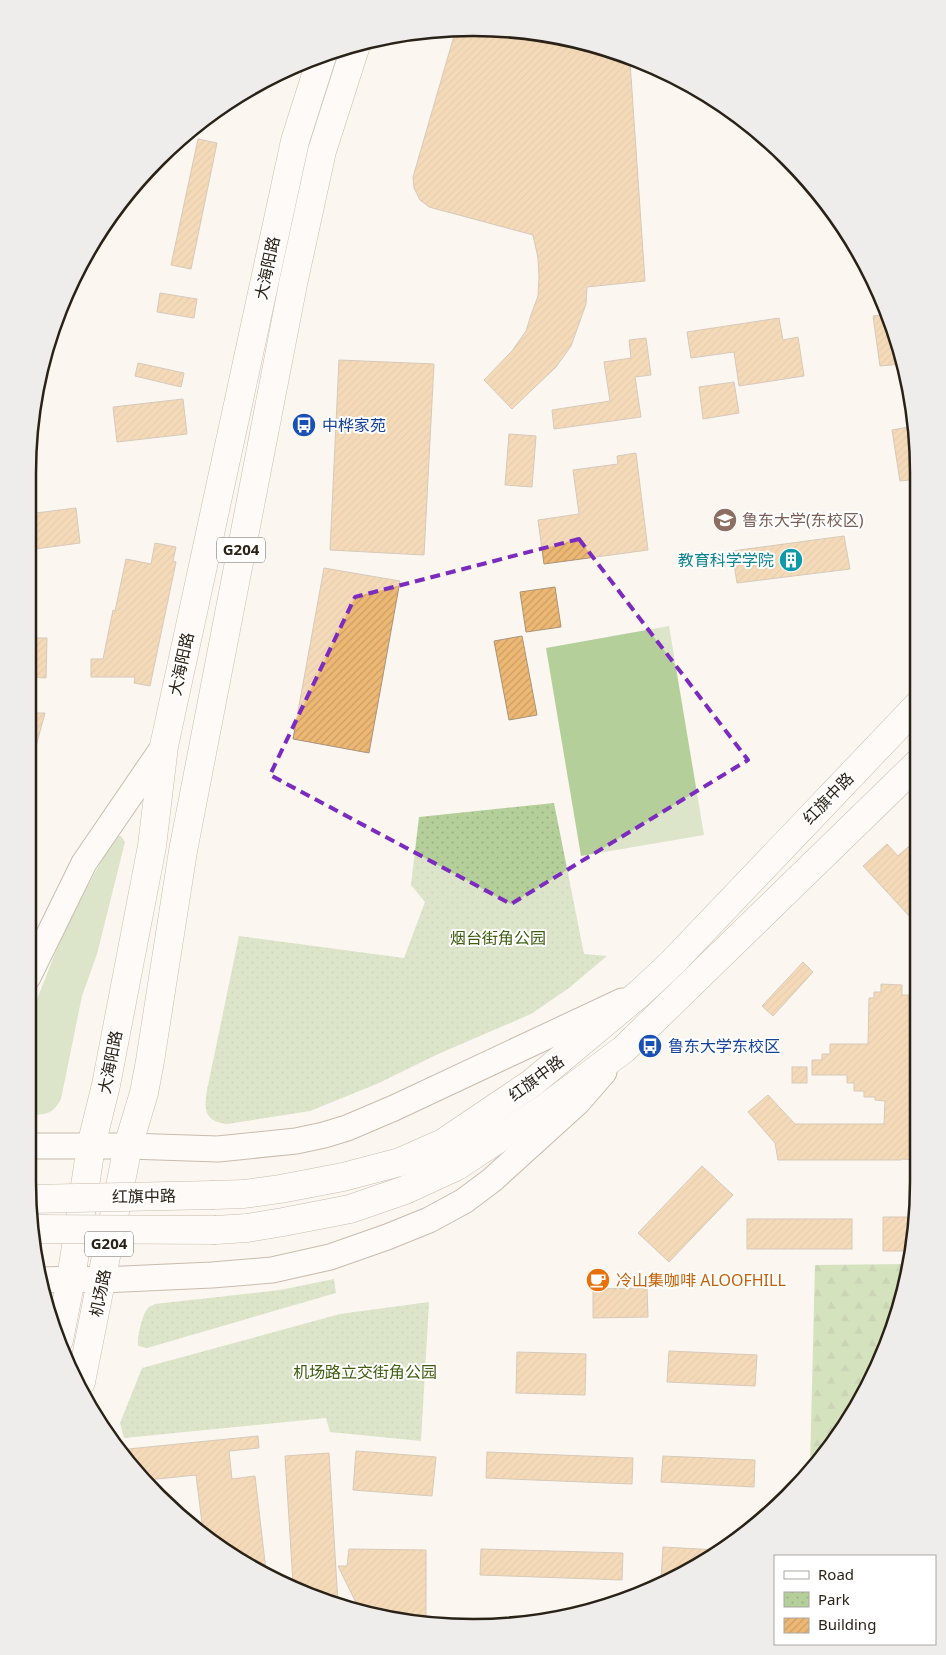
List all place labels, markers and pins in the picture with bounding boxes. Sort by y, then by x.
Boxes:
bus stop icon: 中桦家苑 [291,412,317,438]
place label: 中桦家苑 [322,414,386,436]
school or university icon: 鲁东大学(东校区) [712,507,738,533]
place label: 鲁东大学(东校区) [742,509,864,531]
building icon: 教育科学学院 [778,547,804,573]
place label: 教育科学学院 [678,549,774,571]
bus stop icon: 鲁东大学东校区 [637,1033,663,1059]
place label: 鲁东大学东校区 [668,1035,780,1057]
cafe icon: 冷山集咖啡 ALOOFHILL [585,1267,611,1293]
place label: 冷山集咖啡 ALOOFHILL [616,1269,786,1291]

